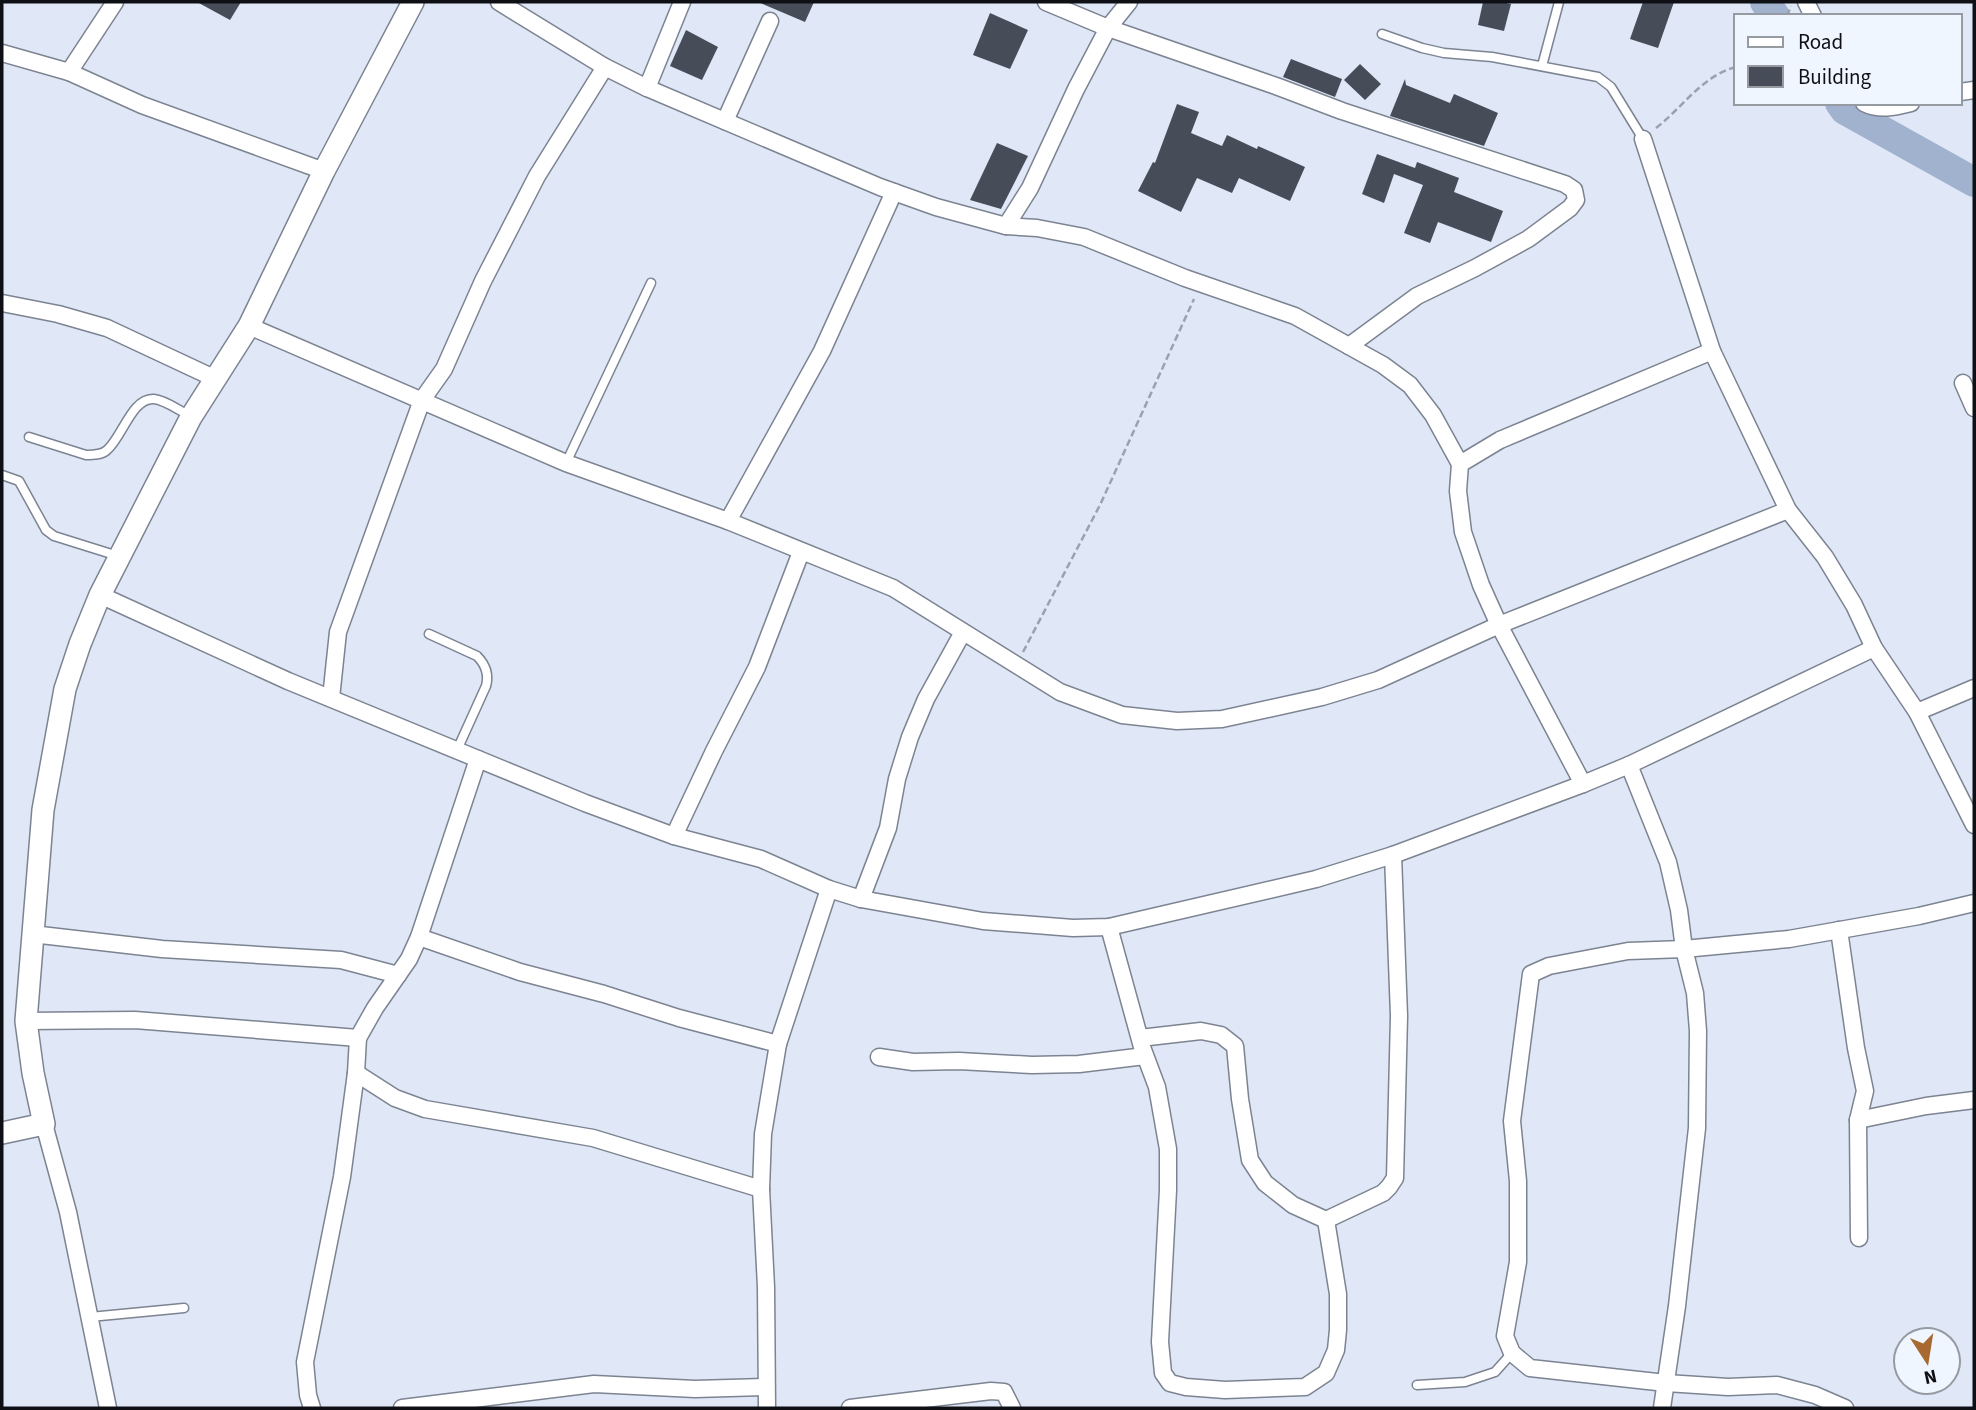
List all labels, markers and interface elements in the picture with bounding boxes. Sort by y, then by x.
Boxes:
legend [1734,14,1962,105]
text: Road [1798,27,1843,57]
text: Building [1798,62,1872,92]
north arrow [1892,1326,1962,1396]
text: N [1921,1362,1939,1391]

